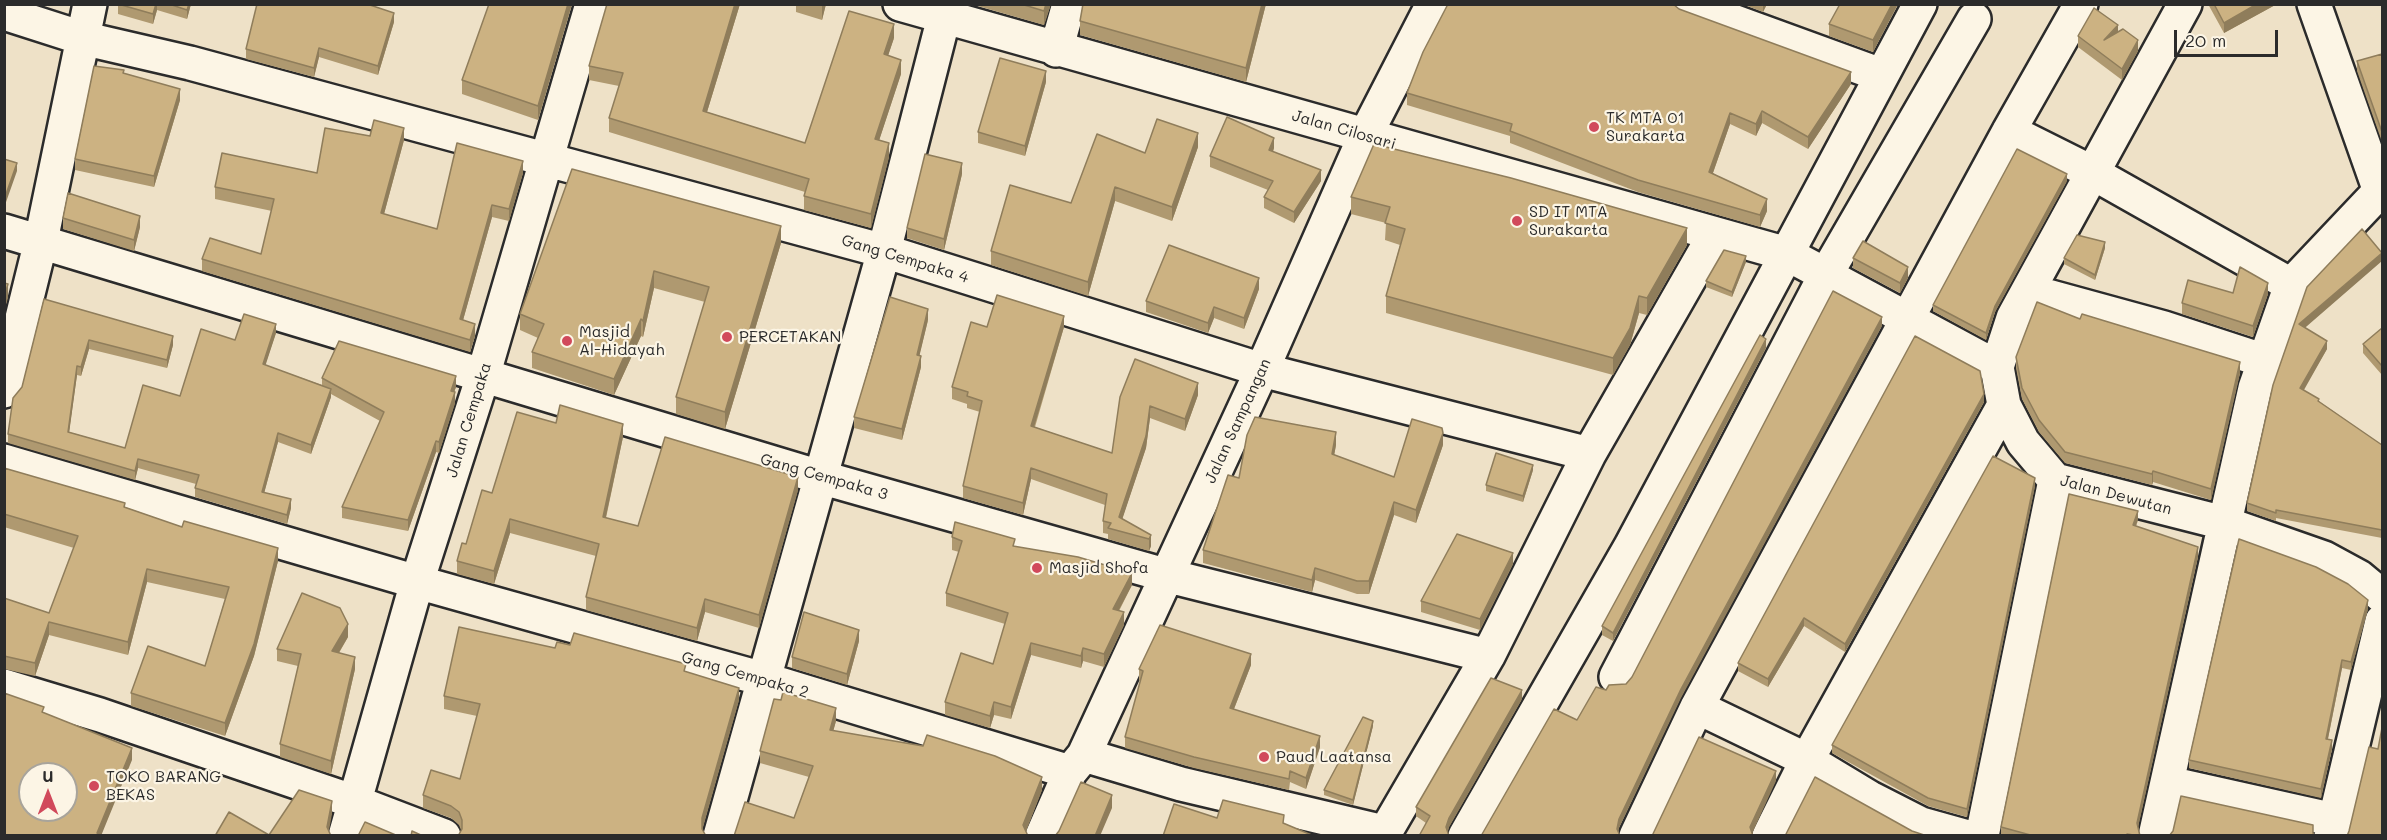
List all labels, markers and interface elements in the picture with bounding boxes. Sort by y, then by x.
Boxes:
scale bar [2177,18,2280,56]
text: 20 m [2185,28,2226,52]
street label: Jalan Cilosari [1290,106,1398,154]
place label: TK MTA 01 Surakarta [1606,108,1685,146]
marker: TK MTA 01 Surakarta [1587,120,1601,134]
place label: SD IT MTA Surakarta [1529,202,1608,240]
marker: SD IT MTA Surakarta [1510,214,1524,228]
street label: Gang Cempaka 4 [839,231,971,287]
place label: Masjid Al-Hidayah [579,322,665,360]
place label: PERCETAKAN [739,327,841,347]
marker: PERCETAKAN [720,330,734,344]
marker: Masjid Al-Hidayah [560,334,574,348]
street label: Jalan Sampangan [1201,356,1275,486]
street label: Jalan Cempaka [442,360,496,480]
street label: Gang Cempaka 3 [758,450,890,504]
street label: Jalan Dewutan [2058,471,2174,519]
place label: Masjid Shofa [1049,558,1149,578]
marker: Masjid Shofa [1030,561,1044,575]
street label: Gang Cempaka 2 [679,648,811,702]
place label: Paud Laatansa [1276,747,1392,767]
marker: Paud Laatansa [1257,750,1271,764]
north arrow [18,762,78,822]
text: U [42,765,54,786]
place label: TOKO BARANG BEKAS [106,767,221,805]
marker: TOKO BARANG BEKAS [87,779,101,793]

